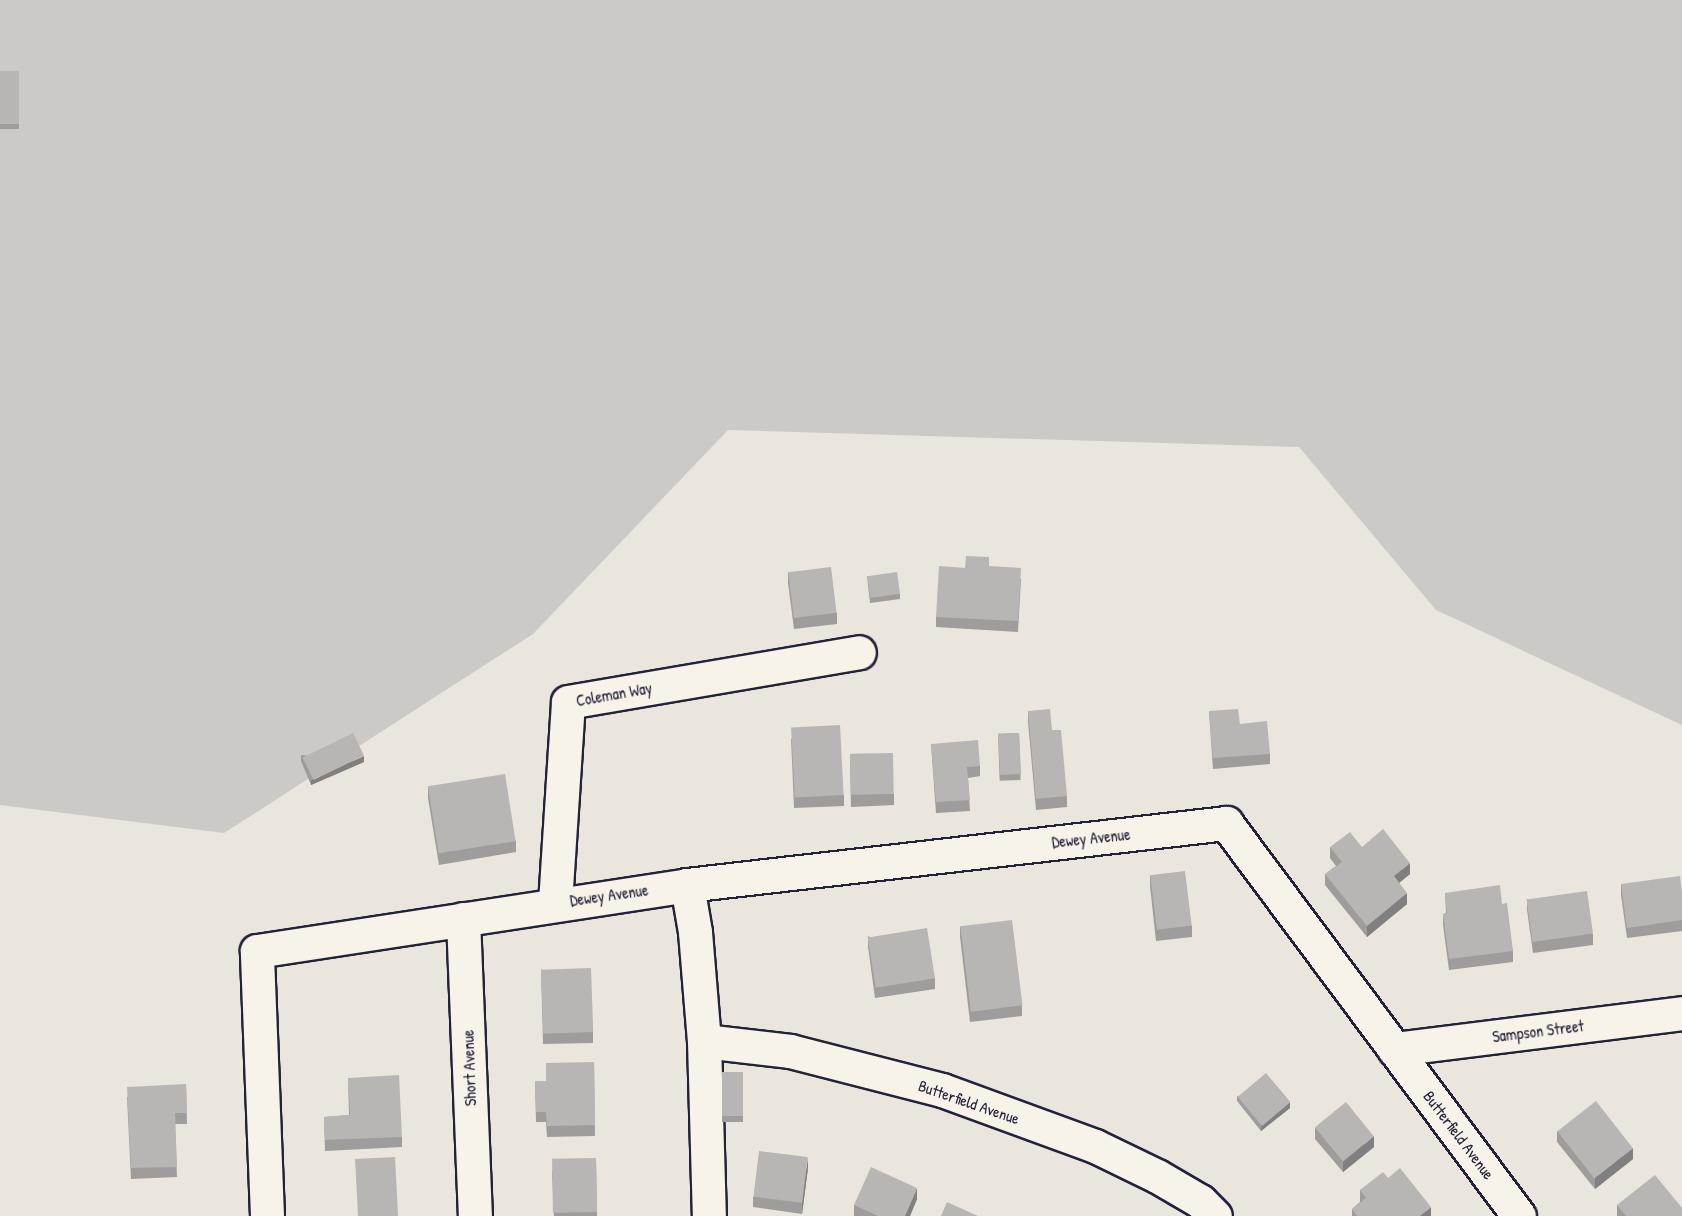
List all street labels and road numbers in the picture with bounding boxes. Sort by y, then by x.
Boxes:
street label: Coleman Way [575,678,653,710]
street label: Dewey Avenue [1051,824,1131,852]
street label: Dewey Avenue [569,880,649,910]
street label: Sampson Street [1491,1016,1585,1046]
street label: Short Avenue [458,1029,480,1107]
street label: Butterfield Avenue [916,1076,1022,1128]
street label: Butterfield Avenue [1420,1087,1498,1183]

